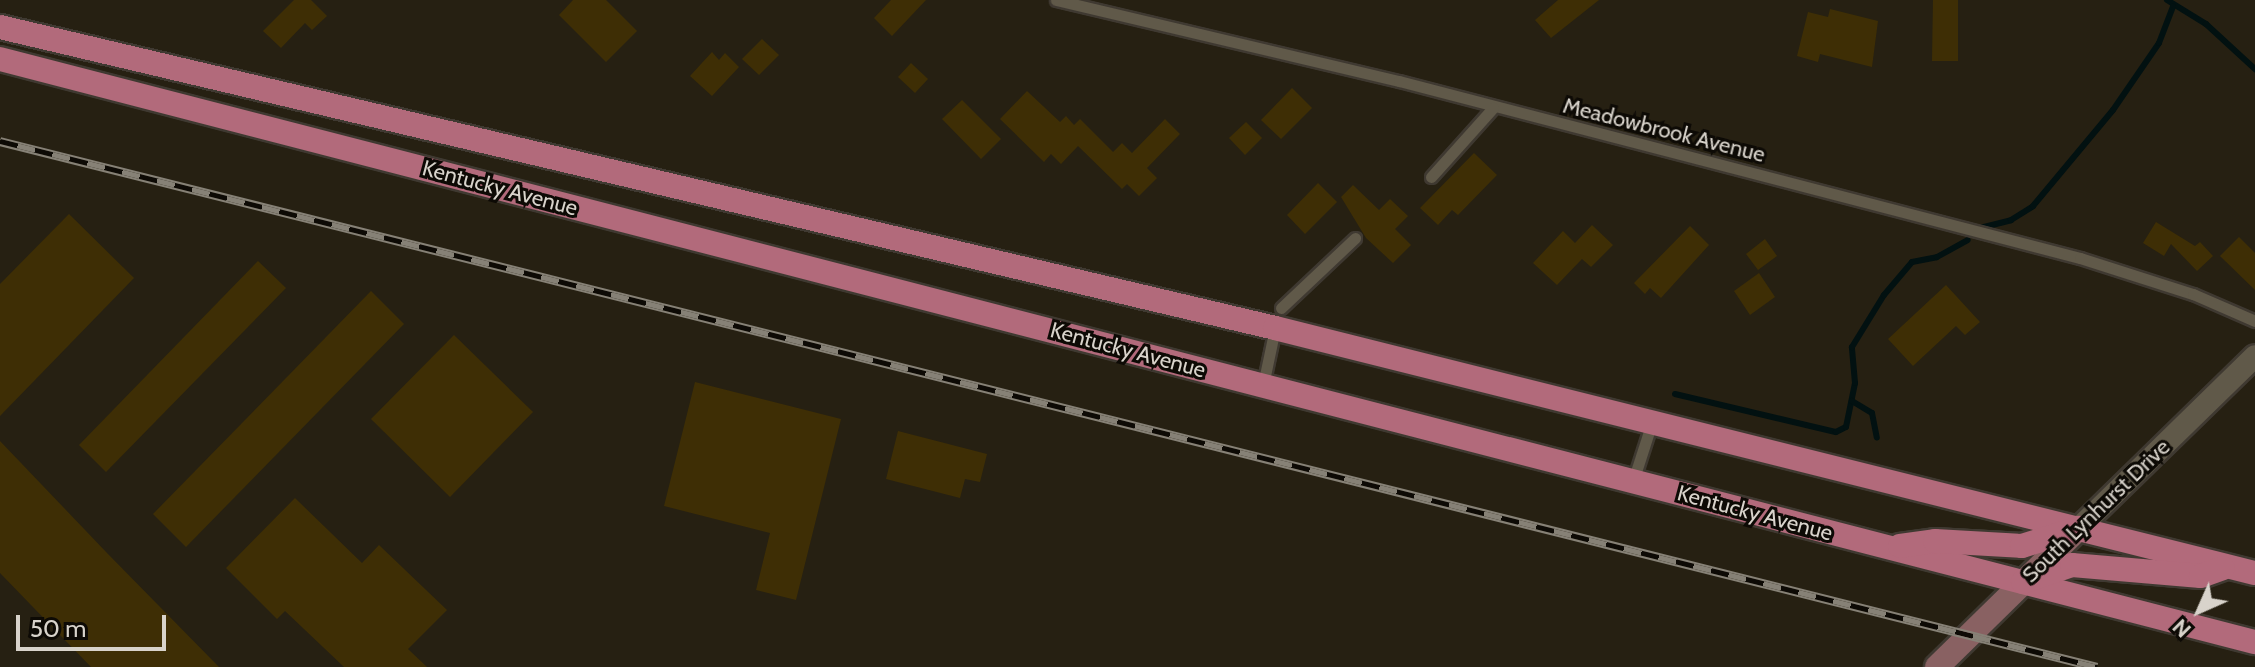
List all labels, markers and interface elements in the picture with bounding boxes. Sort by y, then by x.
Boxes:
street label: Meadowbrook Avenue [1560,92,1768,168]
street label: Kentucky Avenue [419,155,581,221]
street label: Kentucky Avenue [1047,317,1209,383]
street label: South Lynhurst Drive [2017,434,2175,588]
street label: Kentucky Avenue [1674,480,1836,546]
north arrow [2159,571,2239,651]
scale bar [20,599,170,649]
text: N [2167,613,2197,643]
text: 50 m [30,614,86,643]

